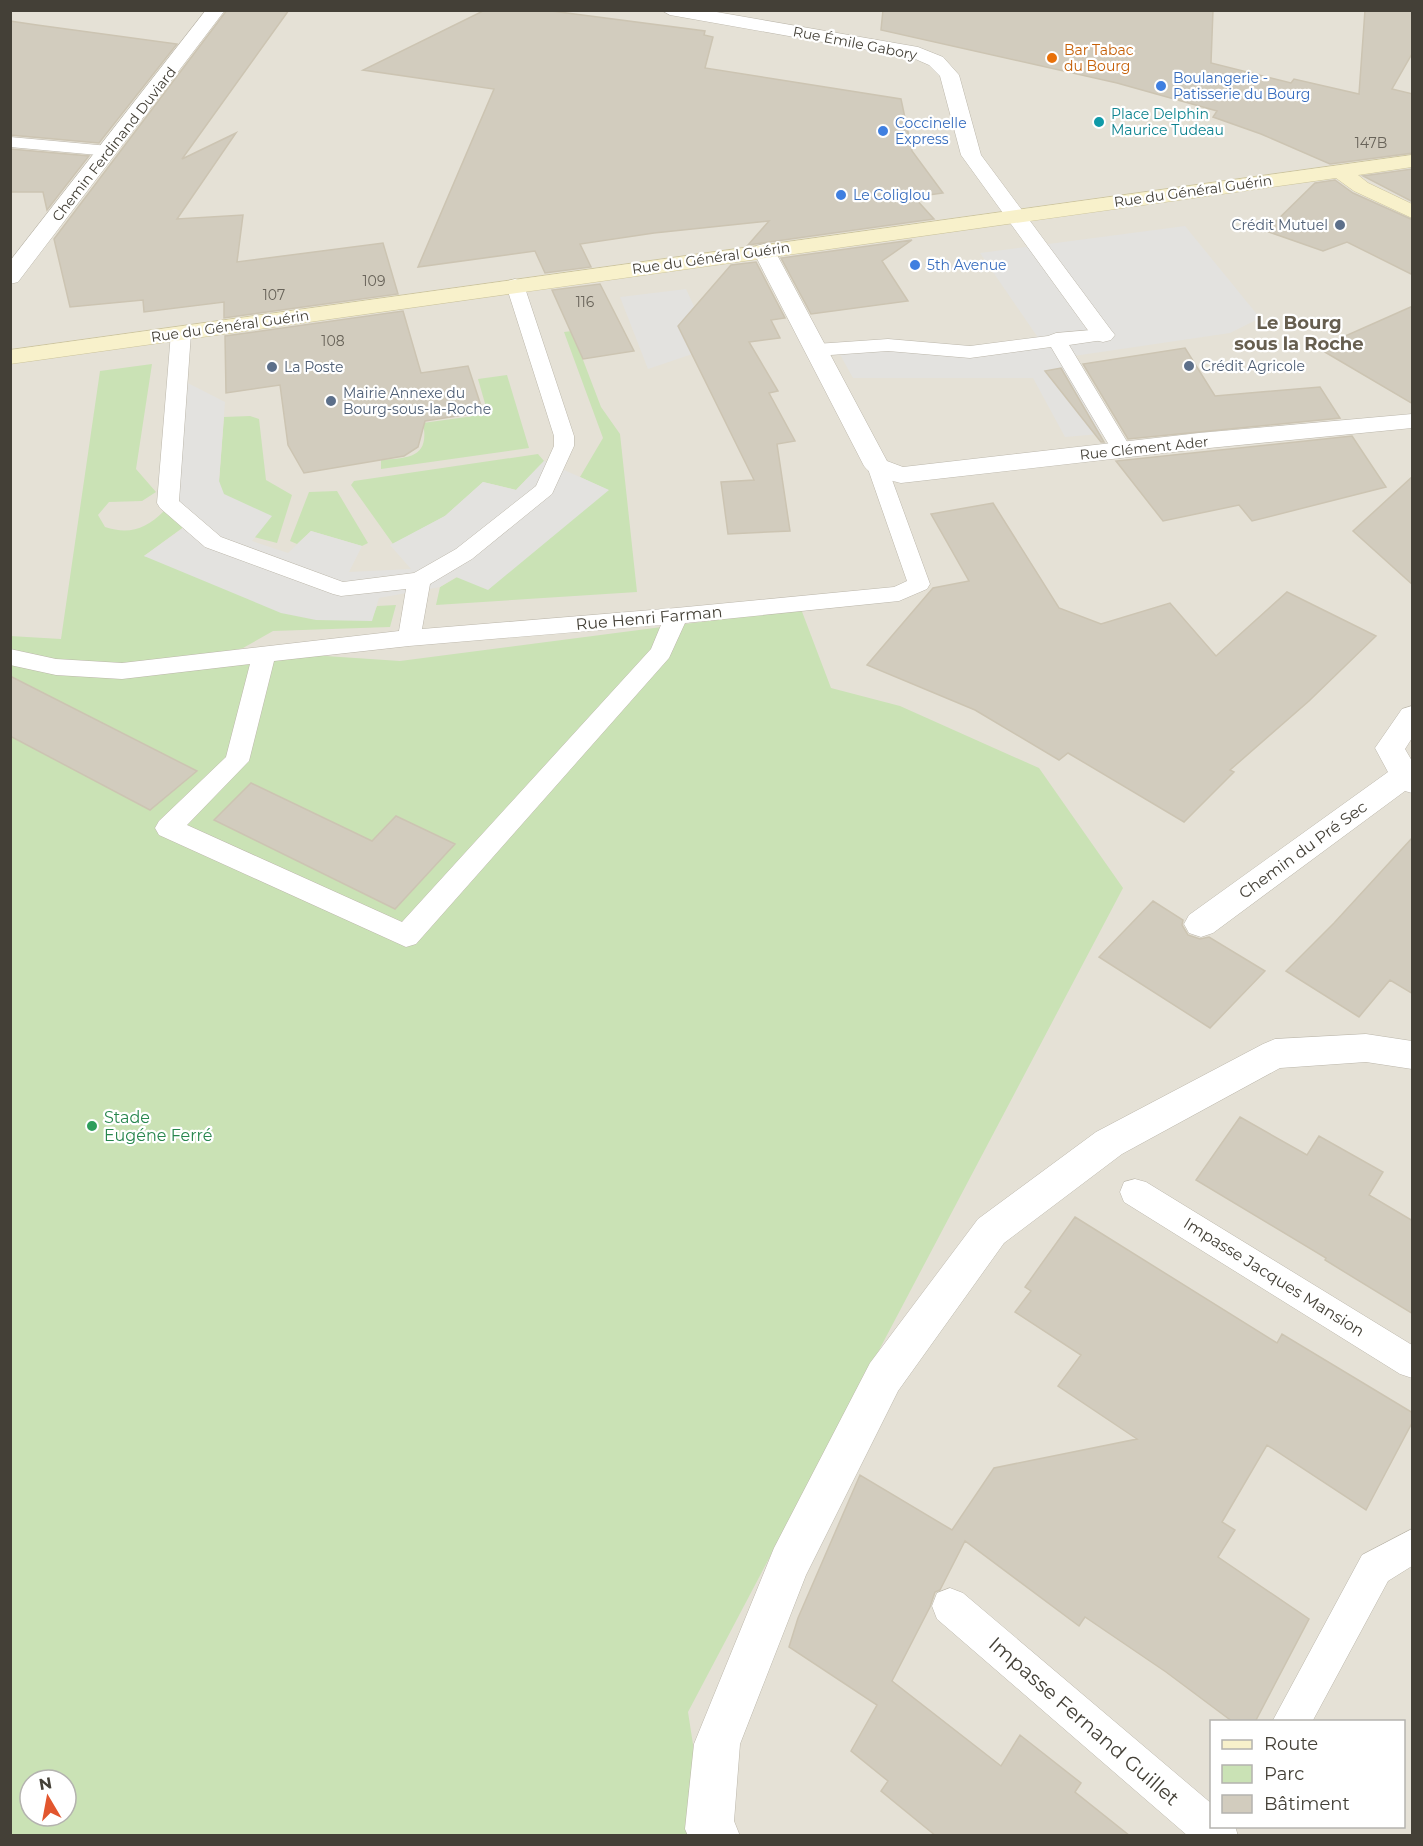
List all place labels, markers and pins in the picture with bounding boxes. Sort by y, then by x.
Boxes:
place label: Bar Tabac du Bourg [1064,41,1134,75]
marker: Bar Tabac du Bourg [1045,51,1059,65]
place label: Boulangerie - Patisserie du Bourg [1173,69,1310,103]
marker: Boulangerie - Patisserie du Bourg [1154,79,1168,93]
place label: Place Delphin Maurice Tudeau [1111,105,1224,139]
place label: Coccinelle Express [895,114,967,148]
marker: Place Delphin Maurice Tudeau [1092,115,1106,129]
marker: Coccinelle Express [876,124,890,138]
place label: Le Coliglou [853,186,931,204]
marker: Le Coliglou [834,188,848,202]
place label: Crédit Mutuel [1232,216,1328,234]
marker: Crédit Mutuel [1333,218,1347,232]
place label: 5th Avenue [927,256,1007,274]
marker: 5th Avenue [908,258,922,272]
place label: Crédit Agricole [1201,357,1305,375]
place label: La Poste [284,358,344,376]
marker: Crédit Agricole [1182,359,1196,373]
marker: La Poste [265,360,279,374]
place label: Mairie Annexe du Bourg-sous-la-Roche [343,384,491,418]
marker: Mairie Annexe du Bourg-sous-la-Roche [324,394,338,408]
place label: Stade Eugéne Ferré [104,1108,212,1145]
marker: Stade Eugéne Ferré [85,1119,99,1133]

